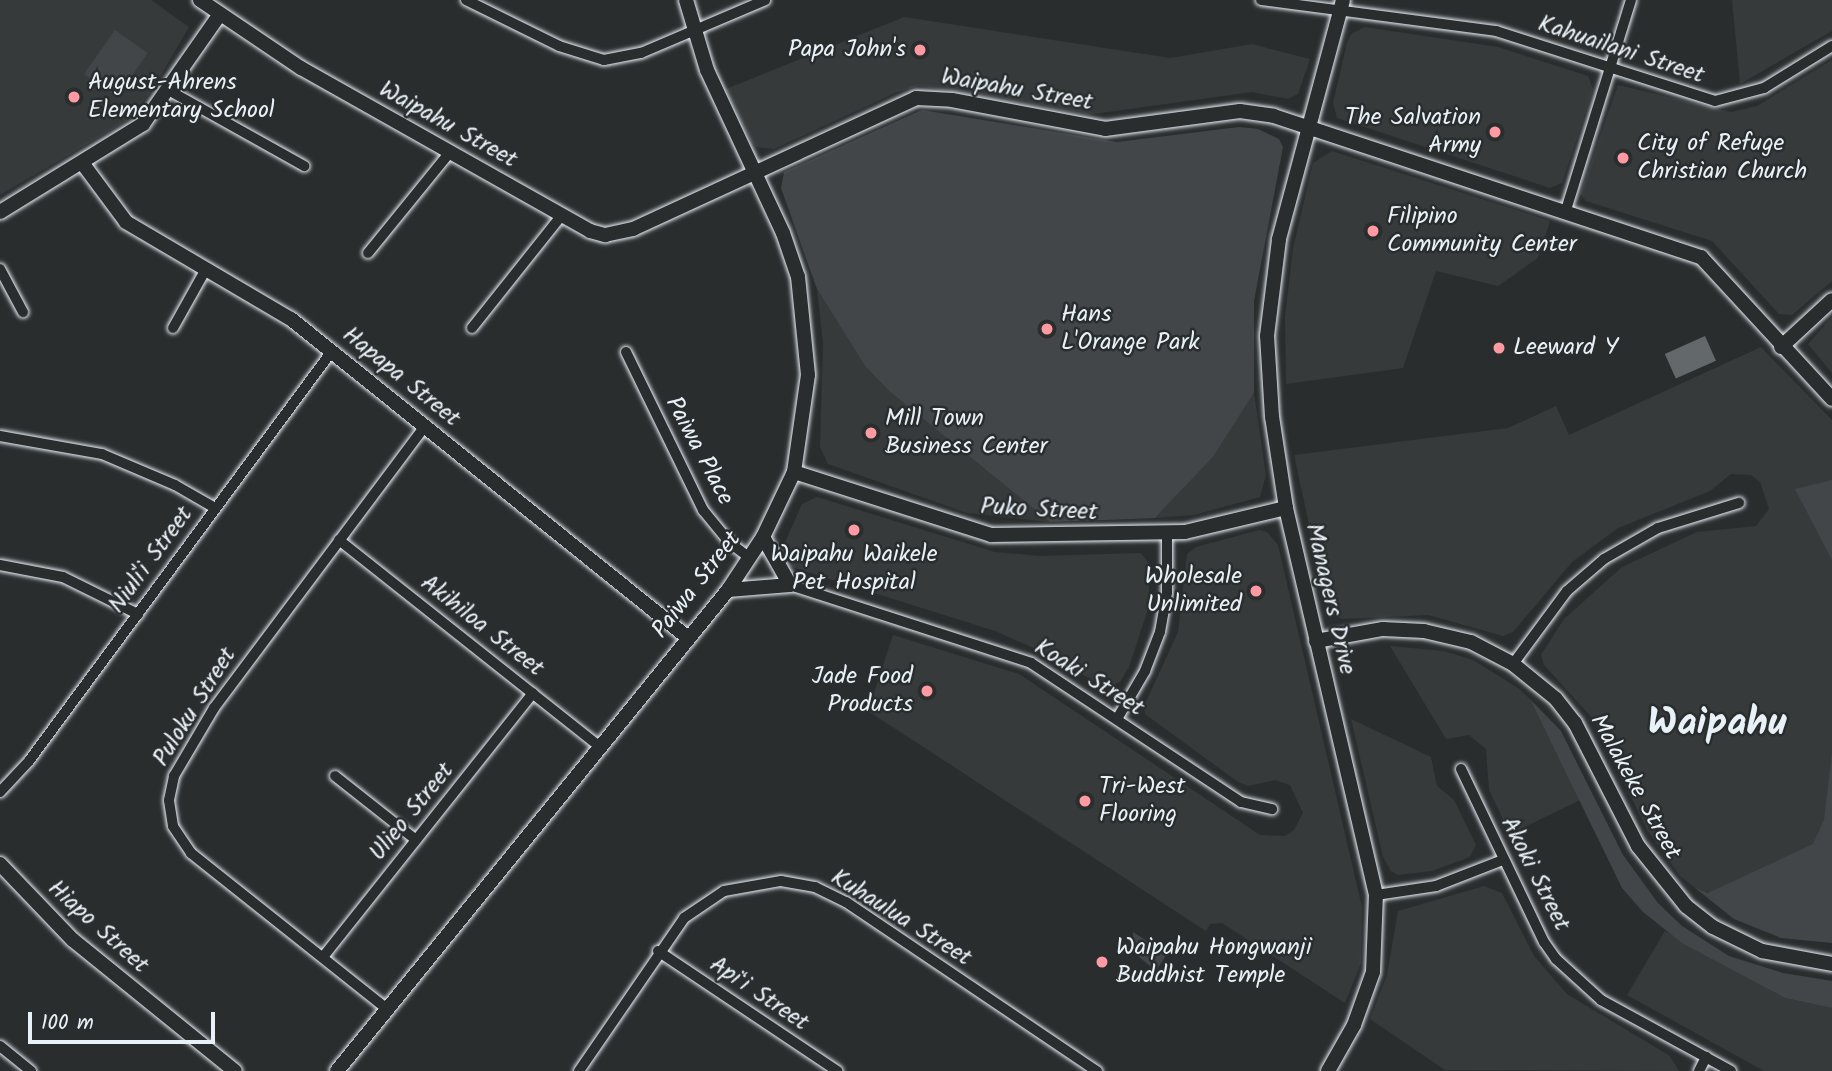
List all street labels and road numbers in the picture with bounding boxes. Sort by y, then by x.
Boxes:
street label: Kahuailani Street [1534,10,1708,90]
street label: Waipahu Street [939,63,1095,117]
street label: Waipahu Street [374,75,522,175]
street label: Hapapa Street [336,321,466,433]
street label: Paiwa Place [658,392,740,510]
street label: Puko Street [980,493,1098,527]
street label: Niuli'i Street [103,501,199,619]
street label: Managers Drive [1299,521,1361,677]
street label: Paiwa Street [646,526,748,644]
street label: Akihiloa Street [415,569,549,683]
street label: Koaki Street [1029,633,1149,723]
street label: Puloku Street [147,642,243,772]
street label: Malakeke Street [1583,709,1687,865]
street label: Ulieo Street [364,757,460,867]
street label: Akoki Street [1494,812,1576,936]
street label: Kuhaulua Street [825,863,977,973]
street label: Hiapo Street [42,874,154,980]
street label: Apiʻi Street [704,950,814,1038]

